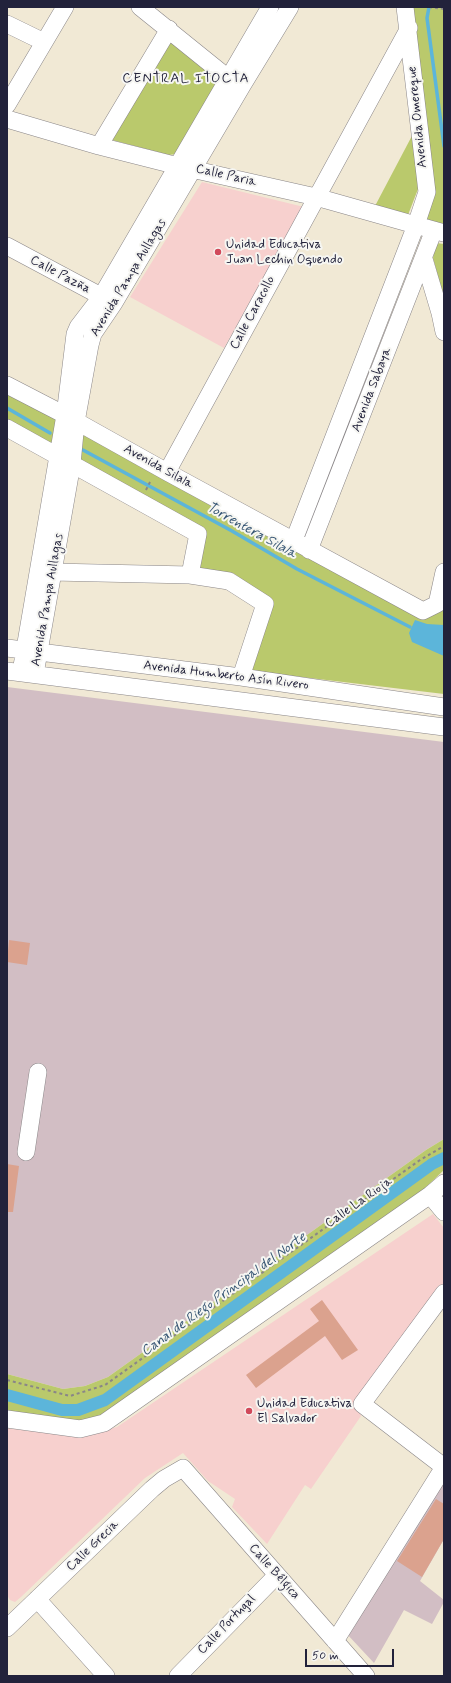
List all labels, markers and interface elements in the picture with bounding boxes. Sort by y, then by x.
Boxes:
street label: Avenida Omereque [405,65,431,169]
district label: CENTRAL ITOCTA [122,71,250,87]
street label: Calle Paria [194,161,258,191]
street label: Avenida Pampa Aullagas [88,216,170,340]
place label: Unidad Educativa Juan Lechin Oquendo [226,237,342,268]
marker: Unidad Educativa Juan Lechin Oquendo [213,247,223,257]
street label: Calle Pazña [27,253,93,297]
street label: Calle Caracollo [227,274,279,352]
street label: Avenida Sabaya [349,346,395,434]
street label: Avenida Silala [120,441,196,493]
water label: Torrentera Silala [203,499,299,563]
street label: Avenida Pampa Aullagas [29,532,67,668]
street label: Avenida Humberto Asín Rivero [142,658,310,694]
street label: Calle La Rioja [322,1174,396,1232]
water label: Canal de Riego Principal del Norte [138,1229,310,1361]
place label: Unidad Educativa El Salvador [257,1396,352,1427]
marker: Unidad Educativa El Salvador [244,1406,254,1416]
street label: Calle Grecia [64,1517,122,1575]
street label: Calle Bélgica [245,1541,303,1603]
street label: Calle Portugal [195,1592,259,1658]
scale bar [307,1641,396,1667]
text: 50 m [312,1648,339,1664]

